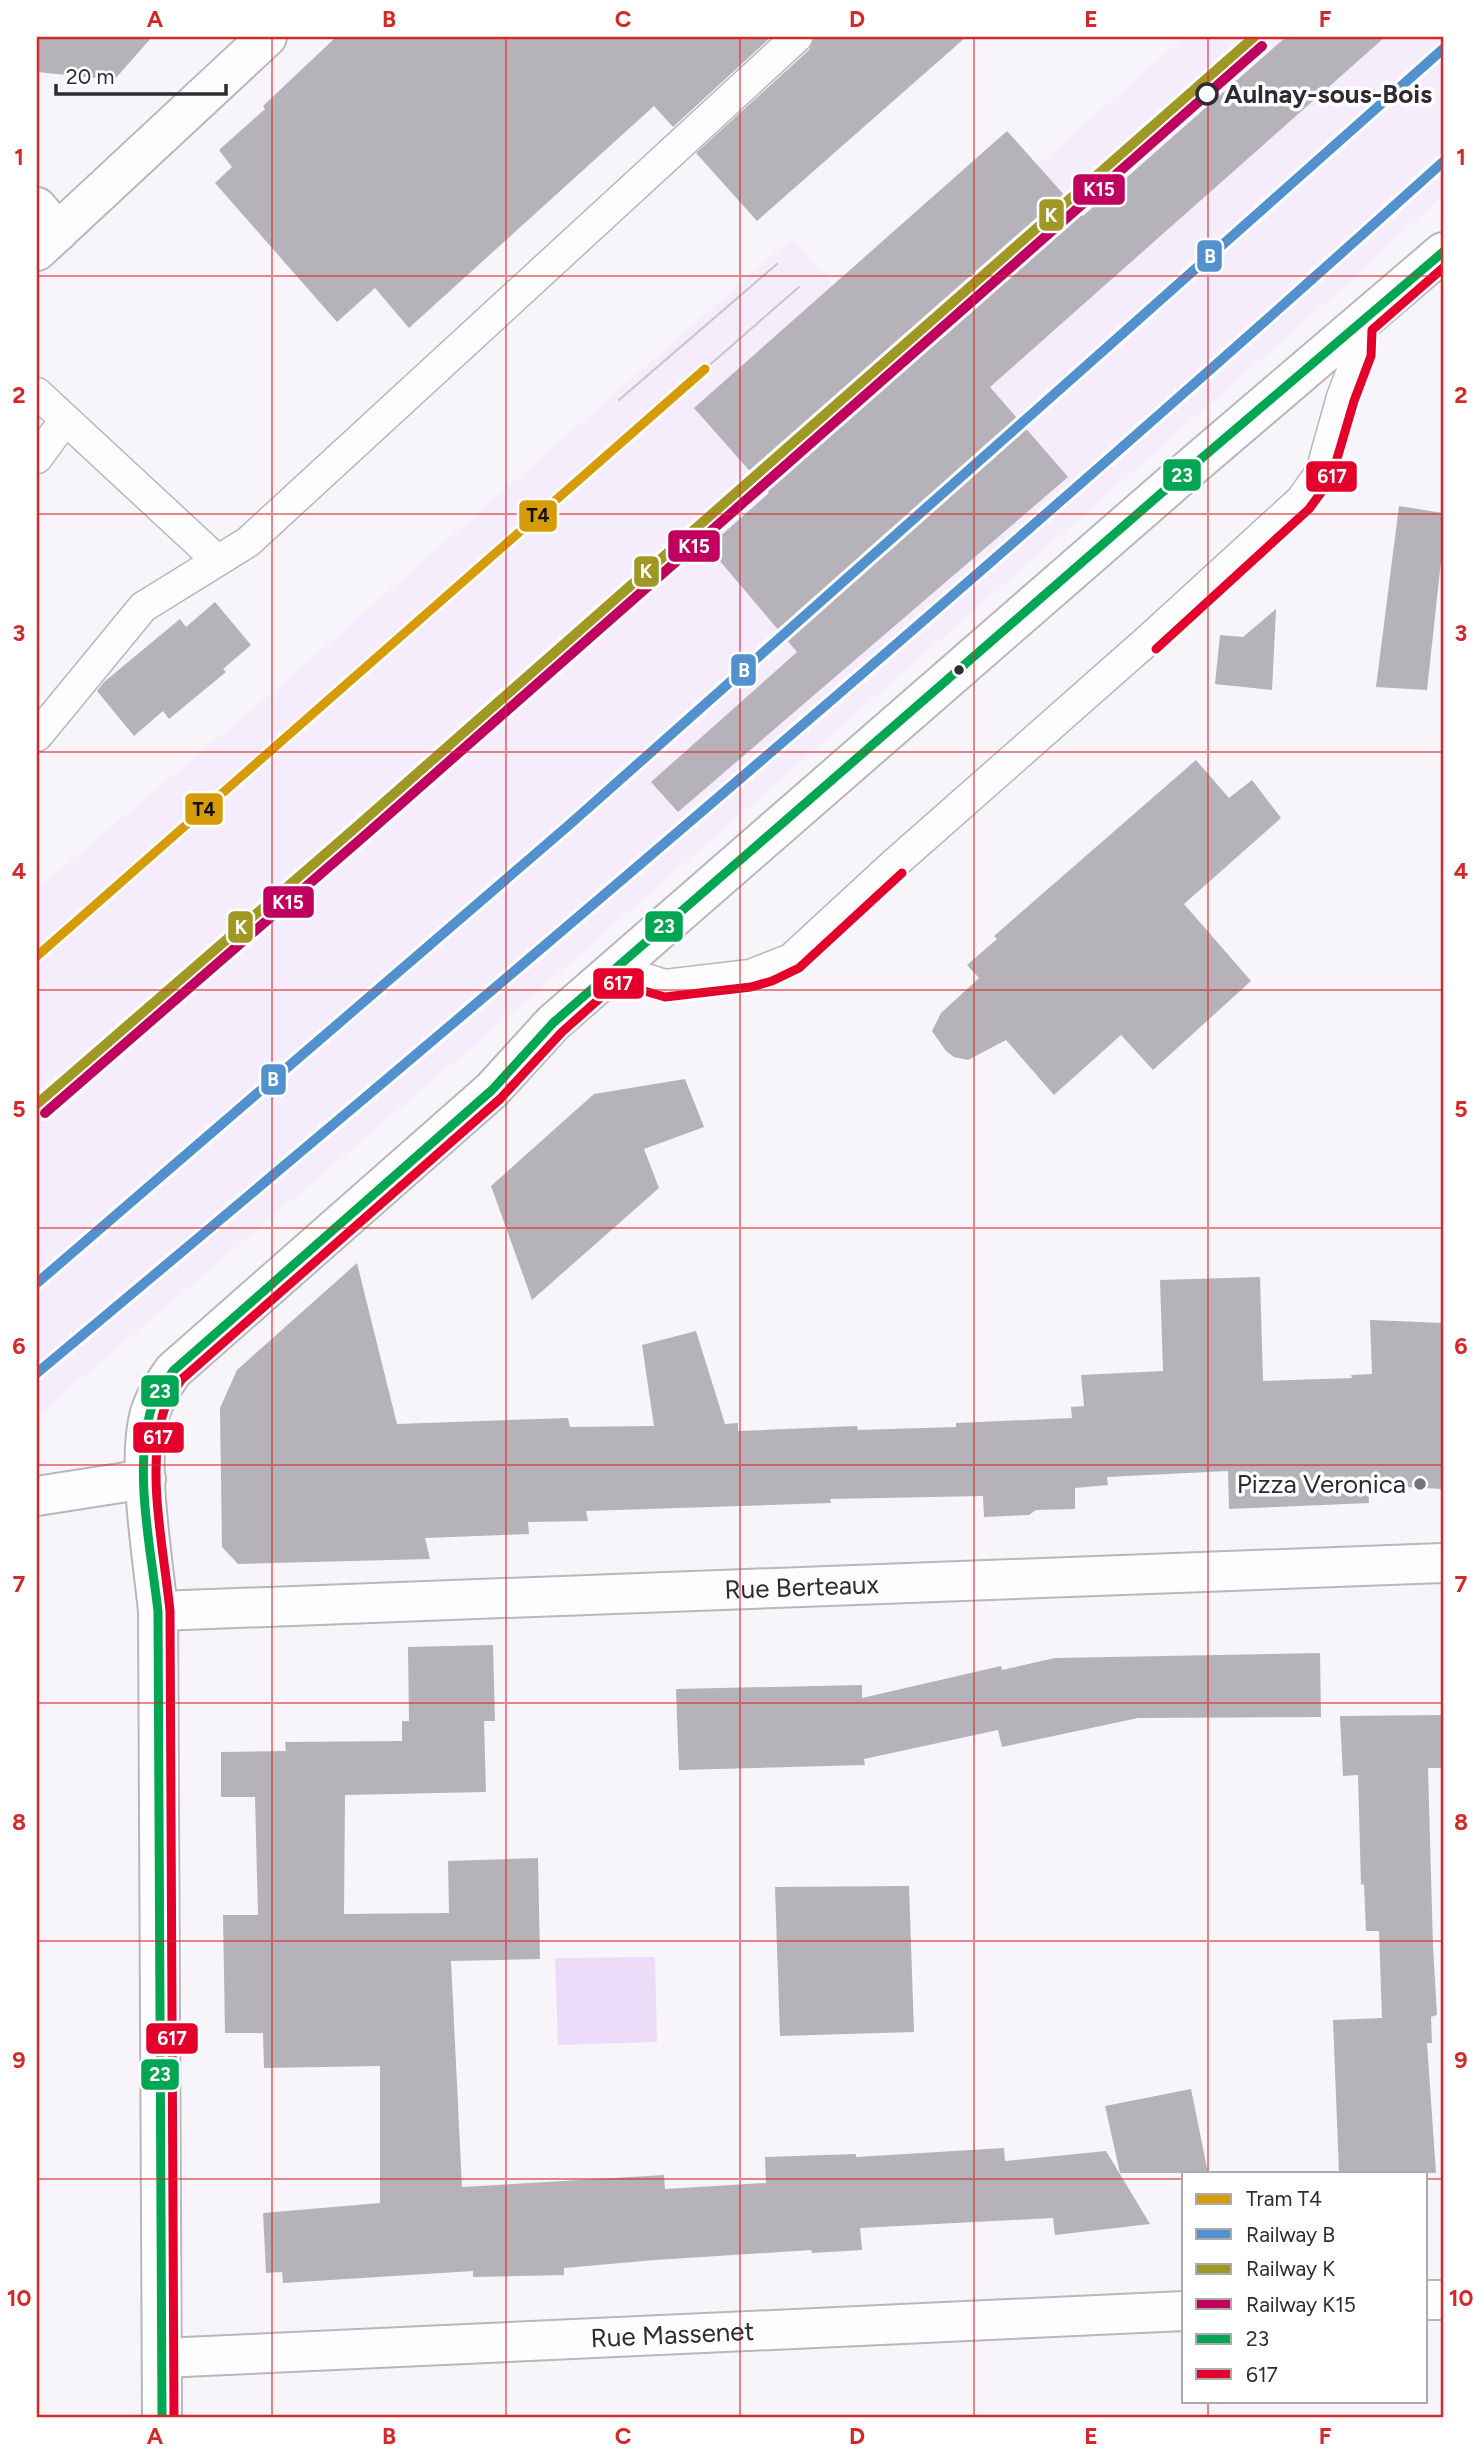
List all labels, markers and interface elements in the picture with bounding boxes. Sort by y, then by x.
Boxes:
text: A [147,5,164,33]
text: B [382,5,396,33]
text: C [615,5,632,33]
text: D [849,5,865,33]
text: E [1084,5,1098,33]
text: F [1319,5,1332,33]
scale bar [56,52,226,96]
text: 20 m [66,64,114,89]
place label: Aulnay-sous-Bois [1224,78,1432,110]
marker: Aulnay-sous-Bois [1196,83,1218,105]
text: 1 [14,143,24,171]
text: 1 [1456,143,1466,171]
line badge: K15 [1072,173,1126,206]
text: K15 [1083,178,1115,201]
line badge: K [1038,198,1065,232]
text: K [1045,204,1058,227]
line badge: B [1196,239,1223,273]
text: B [1204,245,1216,268]
text: 2 [12,381,26,409]
text: 2 [1454,381,1468,409]
line badge: 23 [1162,458,1202,492]
line badge: 617 [1305,460,1358,493]
text: 23 [1171,464,1193,487]
text: 617 [1317,465,1347,488]
line badge: T4 [518,499,558,533]
text: T4 [526,504,550,527]
line badge: K15 [667,529,721,563]
text: K15 [678,535,710,558]
line badge: K [633,555,660,588]
text: K [640,560,653,583]
text: 3 [13,619,25,647]
text: 3 [1455,619,1467,647]
line badge: B [730,653,757,687]
text: B [738,659,750,682]
unlabelled marker [952,663,966,677]
line badge: T4 [184,792,224,826]
text: T4 [192,798,216,821]
text: 4 [12,857,26,885]
text: 4 [1454,857,1468,885]
line badge: K15 [262,885,315,919]
text: K15 [272,891,304,914]
line badge: K [227,910,254,944]
line badge: 23 [644,910,684,943]
text: 23 [653,915,675,938]
text: K [235,916,248,939]
line badge: 617 [592,967,645,1000]
text: 617 [603,972,633,995]
line badge: B [260,1063,287,1096]
text: B [267,1068,279,1091]
text: 5 [12,1095,26,1123]
text: 5 [1454,1095,1468,1123]
text: 6 [12,1332,26,1360]
text: 6 [1454,1332,1468,1360]
line badge: 23 [140,1374,180,1408]
text: 23 [149,1380,171,1403]
line badge: 617 [132,1421,185,1454]
text: 617 [143,1426,173,1449]
place label: Pizza Veronica [1237,1468,1406,1500]
marker: Pizza Veronica [1412,1476,1428,1492]
street label: Rue Berteaux [724,1568,880,1606]
text: 7 [13,1570,26,1598]
text: 7 [1455,1570,1468,1598]
text: 8 [12,1808,26,1836]
text: 8 [1454,1808,1468,1836]
line badge: 617 [145,2022,199,2055]
text: 617 [157,2027,187,2050]
text: 9 [12,2046,26,2074]
text: 9 [1454,2046,1468,2074]
line badge: 23 [140,2058,180,2091]
text: 23 [149,2063,171,2086]
legend [1182,2172,1428,2402]
text: Tram T4 [1246,2186,1322,2211]
text: Railway B [1246,2222,1335,2247]
text: Railway K [1246,2256,1335,2281]
text: 10 [7,2284,31,2312]
text: 10 [1449,2284,1473,2312]
text: Railway K15 [1246,2292,1356,2317]
street label: Rue Massenet [590,2315,755,2354]
text: 23 [1246,2326,1269,2351]
text: 617 [1246,2362,1278,2387]
text: A [147,2422,164,2450]
text: B [382,2422,396,2450]
text: C [615,2422,632,2450]
text: D [849,2422,865,2450]
text: E [1084,2422,1098,2450]
text: F [1319,2422,1332,2450]

